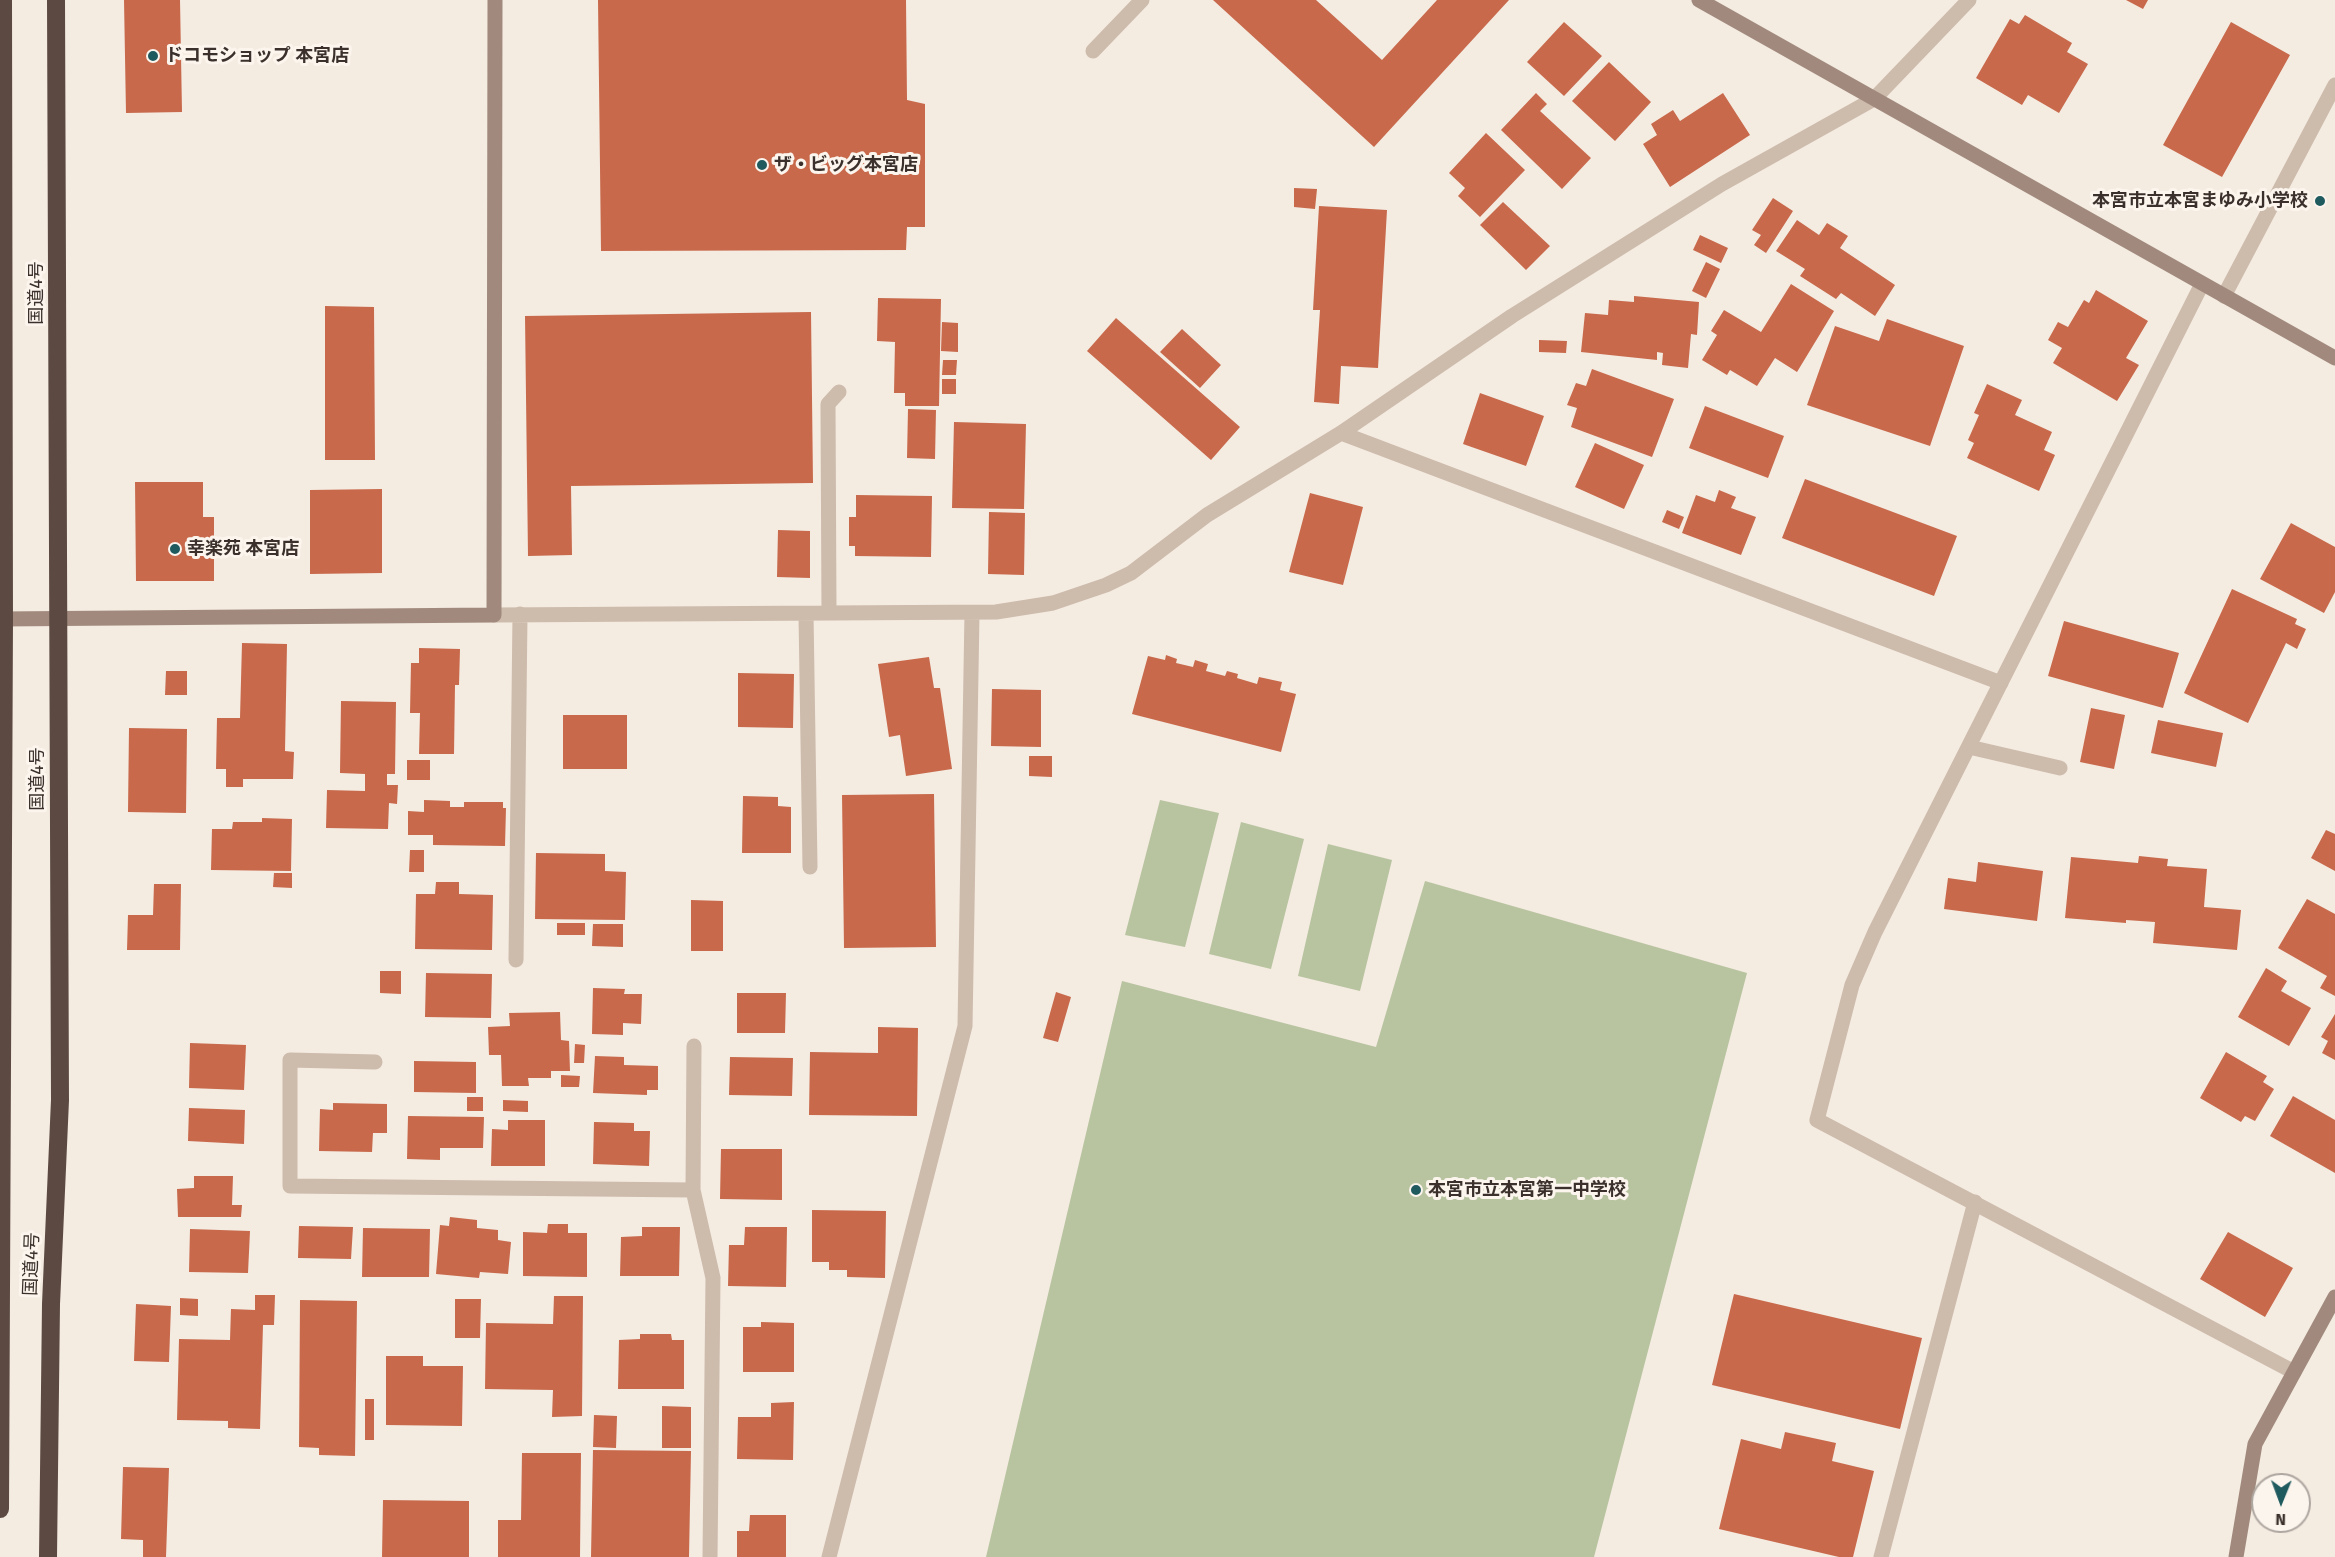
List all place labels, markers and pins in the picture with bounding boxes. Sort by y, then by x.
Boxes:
place label: ドコモショップ 本宮店 [165,45,349,67]
marker: ドコモショップ 本宮店 [146,49,160,63]
place label: ザ・ビッグ本宮店 [774,154,918,176]
marker: ザ・ビッグ本宮店 [755,158,769,172]
place label: 本宮市立本宮まゆみ小学校 [2092,190,2308,212]
marker: 本宮市立本宮まゆみ小学校 [2313,194,2327,208]
place label: 幸楽苑 本宮店 [187,538,299,560]
marker: 幸楽苑 本宮店 [168,542,182,556]
place label: 本宮市立本宮第一中学校 [1428,1179,1626,1201]
marker: 本宮市立本宮第一中学校 [1409,1183,1423,1197]

